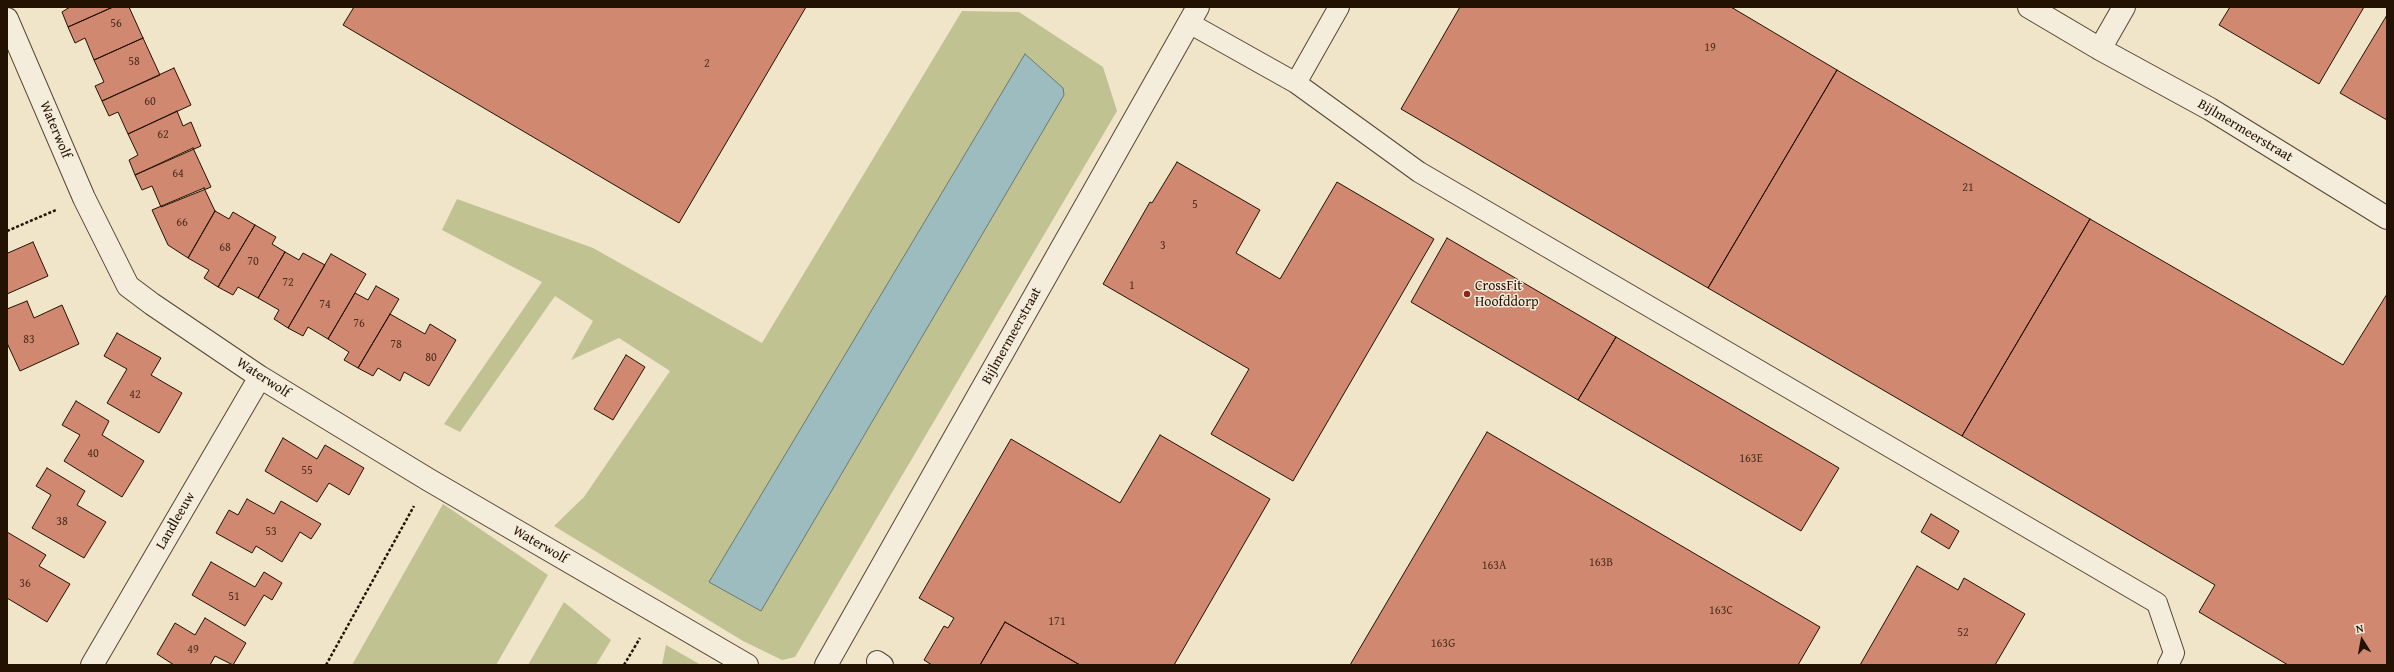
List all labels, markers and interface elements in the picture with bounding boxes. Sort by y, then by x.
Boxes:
house number: 56 [110,17,122,31]
house number: 19 [1704,41,1716,55]
house number: 58 [128,55,140,69]
house number: 2 [704,57,710,71]
house number: 60 [144,95,156,109]
street label: Bijlmermeerstraat [2194,96,2296,166]
street label: Waterwolf [35,99,75,161]
house number: 62 [157,128,169,142]
house number: 64 [172,167,184,181]
house number: 21 [1962,181,1974,195]
house number: 5 [1192,198,1198,212]
house number: 66 [176,216,188,230]
house number: 3 [1160,239,1166,253]
house number: 68 [219,241,231,255]
house number: 70 [247,255,259,269]
house number: 72 [282,276,294,290]
place label: CrossFit Hoofddorp [1475,278,1538,310]
house number: 1 [1129,279,1135,293]
street label: Bijlmermeerstraat [978,285,1046,387]
marker: CrossFit Hoofddorp [1462,289,1472,299]
house number: 74 [319,298,331,312]
house number: 76 [353,317,365,331]
house number: 83 [23,333,35,347]
house number: 78 [390,338,402,352]
house number: 80 [425,351,437,365]
street label: Waterwolf [233,354,293,402]
house number: 42 [129,388,141,402]
house number: 40 [87,447,99,461]
house number: 163E [1739,452,1763,466]
house number: 55 [301,464,313,478]
street label: Landleeuw [153,489,199,553]
house number: 38 [56,515,68,529]
street label: Waterwolf [510,523,570,567]
house number: 53 [265,525,277,539]
house number: 163B [1589,556,1613,570]
house number: 163A [1482,559,1506,573]
house number: 36 [19,577,31,591]
house number: 51 [228,590,240,604]
house number: 163C [1709,604,1733,618]
house number: 171 [1048,615,1066,629]
north arrow [2342,620,2382,660]
text: N [2355,620,2365,637]
house number: 52 [1957,626,1969,640]
house number: 163G [1431,637,1455,651]
house number: 49 [187,643,199,657]

